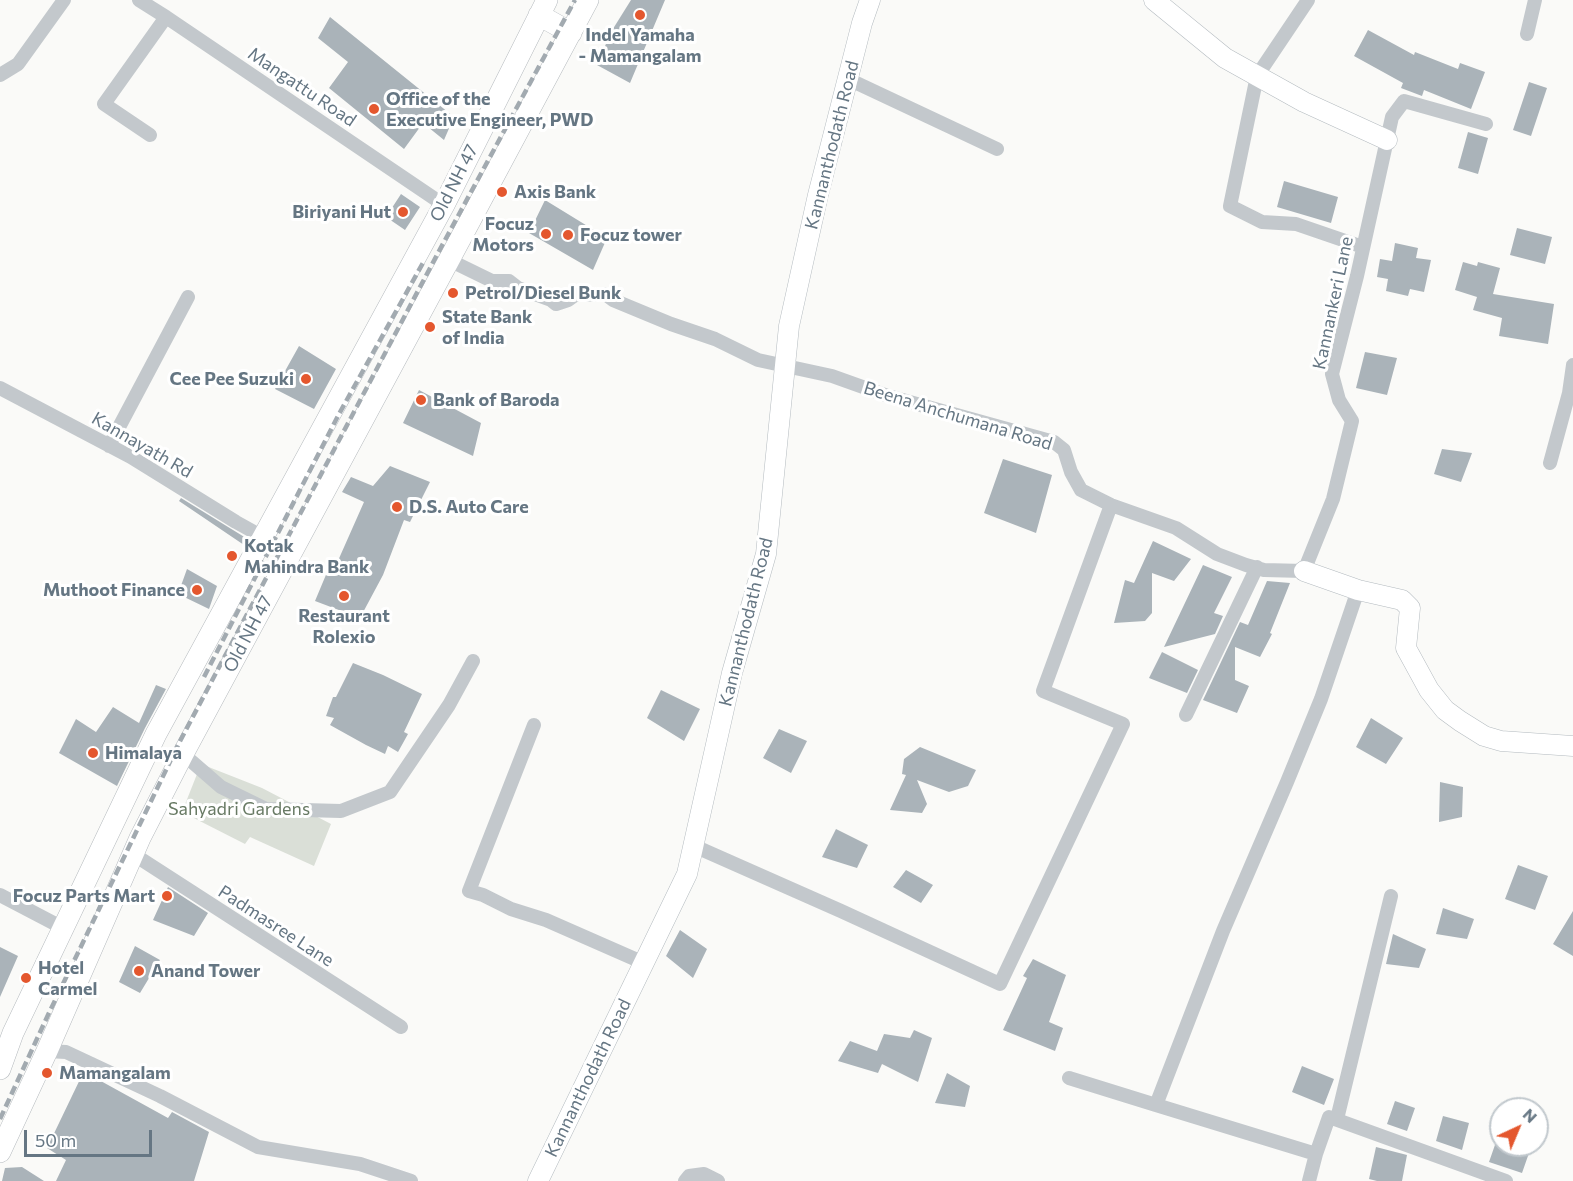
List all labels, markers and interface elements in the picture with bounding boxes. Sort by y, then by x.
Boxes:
marker: Indel Yamaha - Mamangalam [633,8,647,22]
place label: Indel Yamaha - Mamangalam [579,24,701,66]
street label: Mangattu Road [244,43,360,131]
street label: Kannanthodath Road [801,58,863,232]
place label: Office of the Executive Engineer, PWD [386,88,593,130]
marker: Office of the Executive Engineer, PWD [367,102,381,116]
street label: Old NH 47 [425,141,483,225]
place label: Axis Bank [514,181,596,203]
marker: Axis Bank [495,185,509,199]
place label: Biriyani Hut [292,201,391,223]
marker: Biriyani Hut [396,205,410,219]
place label: Focuz Motors [472,213,534,256]
place label: Focuz tower [580,224,682,246]
marker: Focuz Motors [539,227,553,241]
marker: Focuz tower [561,228,575,242]
street label: Kannankeri Lane [1308,234,1358,372]
place label: Petrol/Diesel Bunk [465,282,621,304]
marker: Petrol/Diesel Bunk [446,286,460,300]
place label: State Bank of India [442,306,532,348]
marker: State Bank of India [423,320,437,334]
place label: Cee Pee Suzuki [170,368,294,390]
marker: Cee Pee Suzuki [299,372,313,386]
street label: Beena Anchumana Road [861,377,1055,455]
place label: Bank of Baroda [433,389,559,411]
marker: Bank of Baroda [414,393,428,407]
street label: Kannayath Rd [88,407,196,483]
place label: D.S. Auto Care [409,496,529,518]
marker: D.S. Auto Care [390,500,404,514]
place label: Kotak Mahindra Bank [244,535,369,578]
street label: Kannanthodath Road [715,535,777,709]
marker: Kotak Mahindra Bank [225,549,239,563]
place label: Muthoot Finance [43,579,185,601]
marker: Muthoot Finance [190,583,204,597]
marker: Restaurant Rolexio [337,589,351,603]
street label: Old NH 47 [219,592,277,676]
place label: Restaurant Rolexio [298,605,390,648]
place label: Himalaya [105,742,182,764]
marker: Himalaya [86,746,100,760]
park label: Sahyadri Gardens [168,798,310,820]
street label: Padmasree Lane [214,881,338,971]
place label: Focuz Parts Mart [13,885,155,907]
marker: Focuz Parts Mart [160,889,174,903]
place label: Hotel Carmel [38,957,97,1000]
place label: Anand Tower [151,960,260,982]
marker: Anand Tower [132,964,146,978]
marker: Hotel Carmel [19,971,33,985]
street label: Kannanthodath Road [540,995,636,1161]
place label: Mamangalam [59,1062,171,1084]
marker: Mamangalam [40,1066,54,1080]
north arrow [1489,1097,1549,1157]
text: N [1520,1104,1541,1126]
scale bar [27,1118,154,1156]
text: 50 m [35,1129,76,1151]

